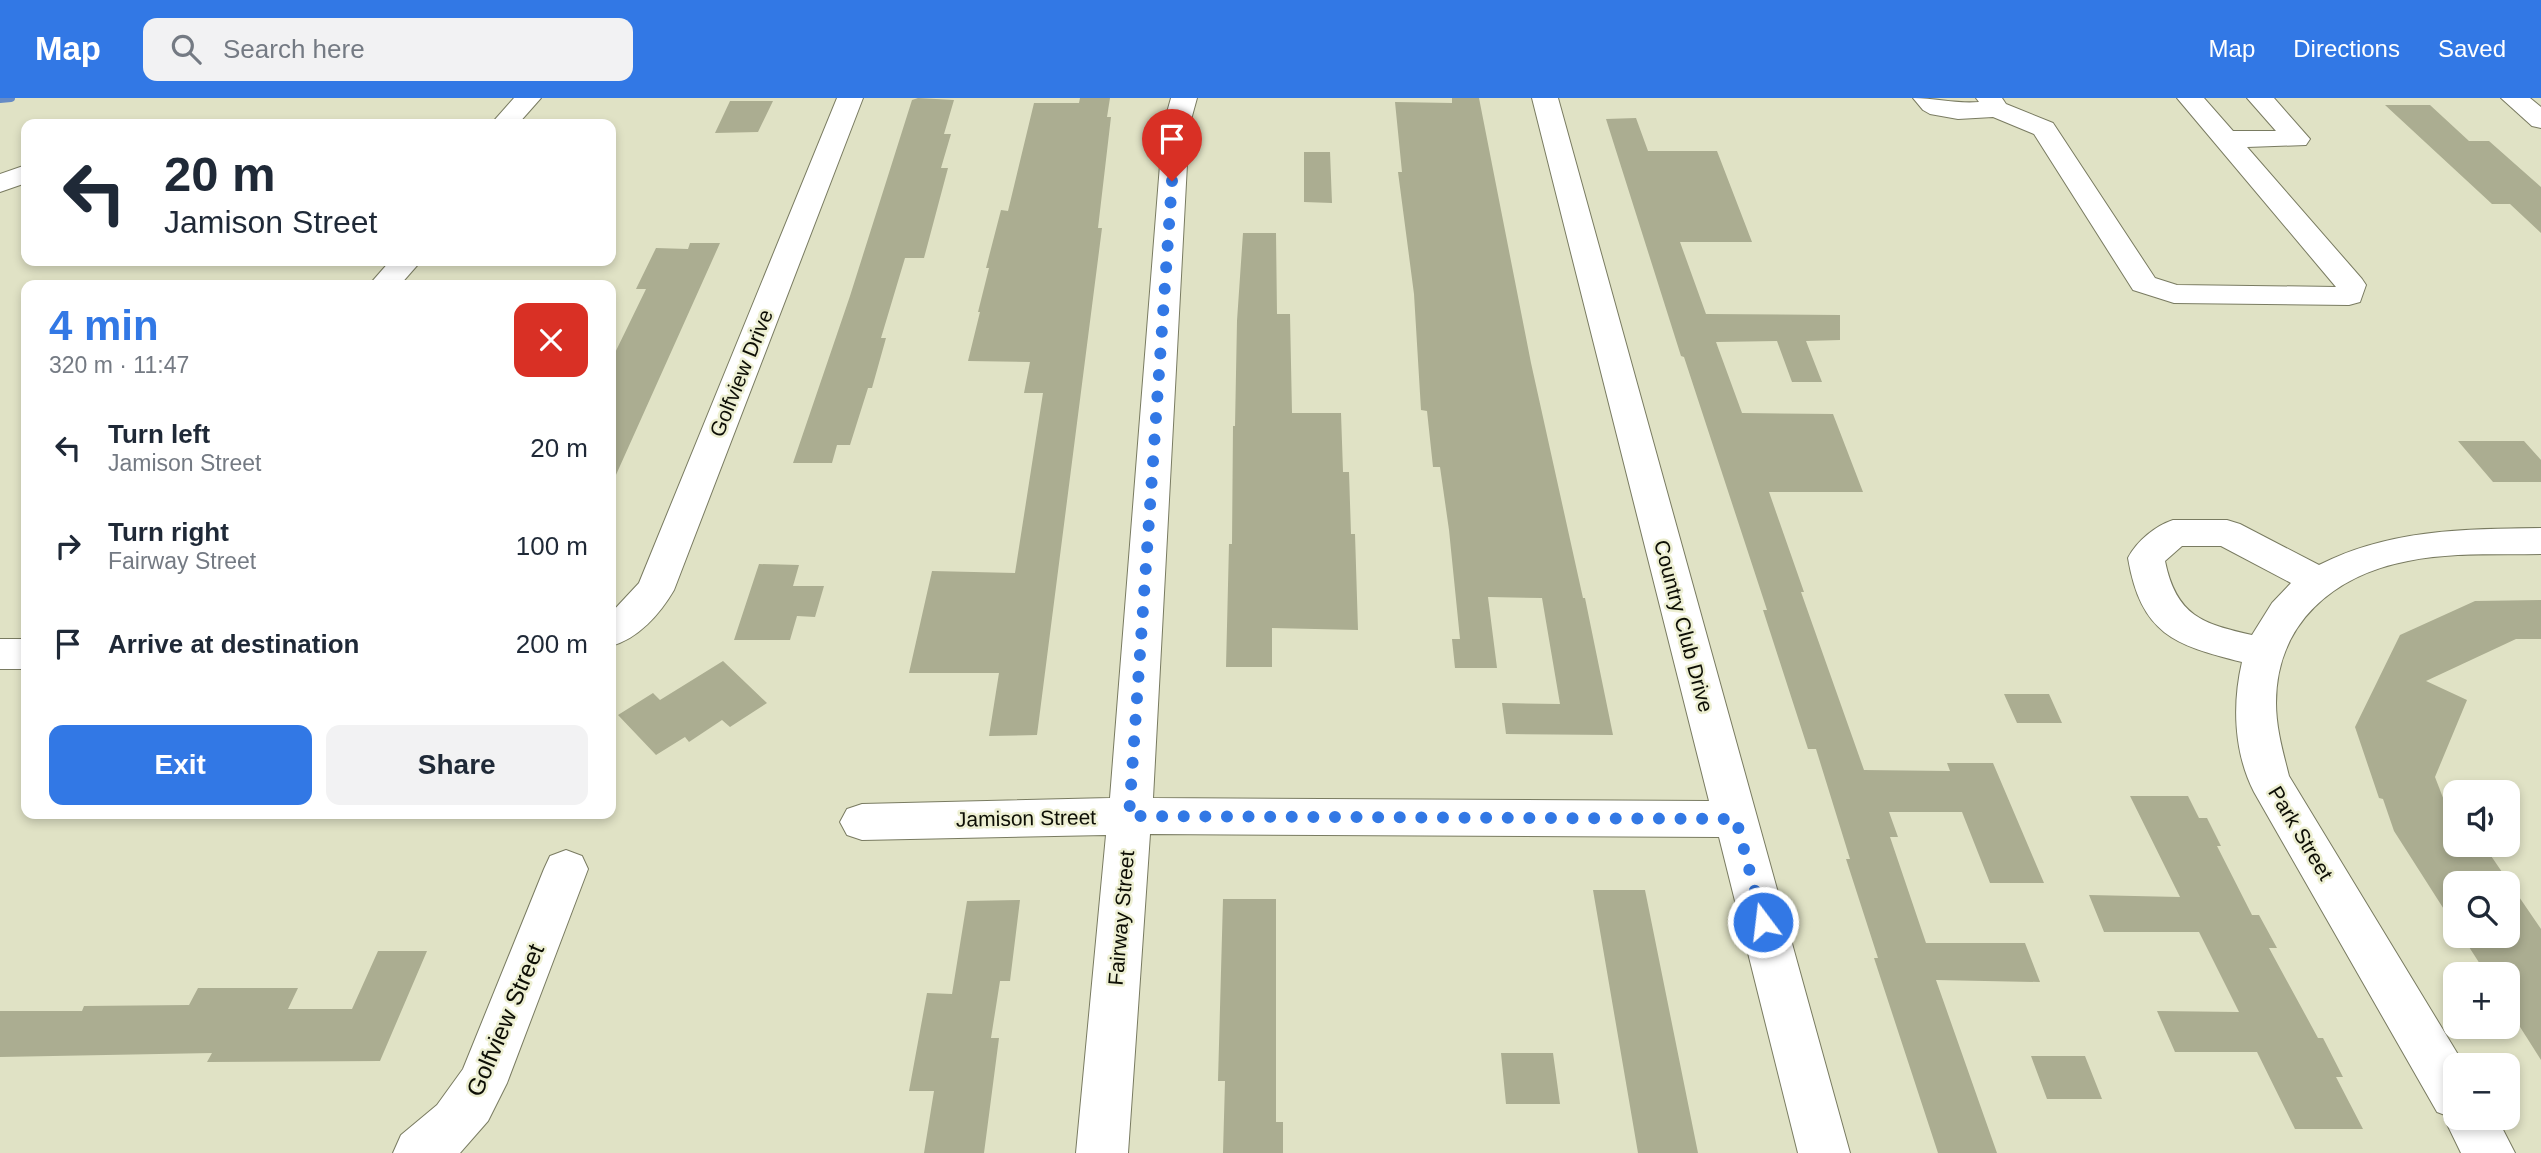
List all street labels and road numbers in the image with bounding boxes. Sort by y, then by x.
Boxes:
street label: Golfview Drive [705,306,777,440]
street label: Country Club Drive [1650,537,1718,715]
street label: Park Street [2264,782,2338,884]
street label: Jamison Street [956,805,1096,831]
street label: Fairway Street [1104,849,1138,986]
street label: Golfview Street [461,940,549,1100]

